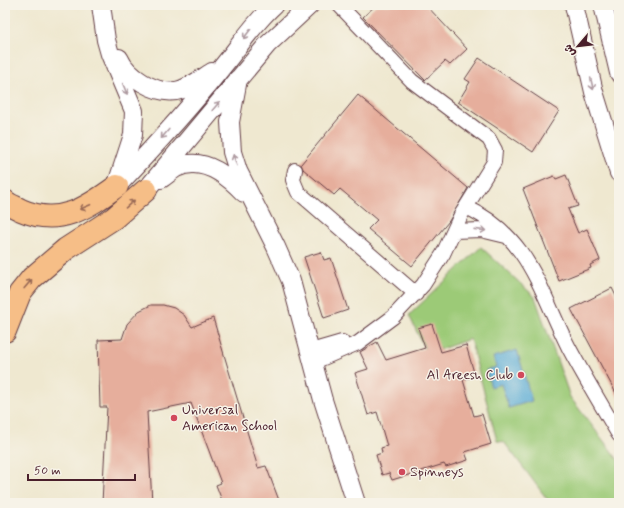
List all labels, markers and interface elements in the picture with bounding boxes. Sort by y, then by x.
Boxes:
north arrow [558,26,598,66]
one-way arrow [243,28,252,39]
text: ش [561,42,579,59]
one-way arrow [588,77,596,90]
one-way arrow [122,83,130,95]
one-way arrow [211,101,220,112]
one-way arrow [161,129,170,140]
one-way arrow [230,154,238,166]
one-way arrow [124,200,135,209]
one-way arrow [79,204,91,212]
one-way arrow [473,227,486,234]
one-way arrow [23,279,32,289]
place label: Al Areesh Club [427,366,513,384]
marker: Al Areesh Club [516,370,526,380]
place label: Universal American School [182,401,277,435]
marker: Universal American School [169,413,179,423]
scale bar [28,456,135,482]
text: 50 m [34,463,61,479]
place label: Spinneys [410,463,464,481]
marker: Spinneys [397,467,407,477]

